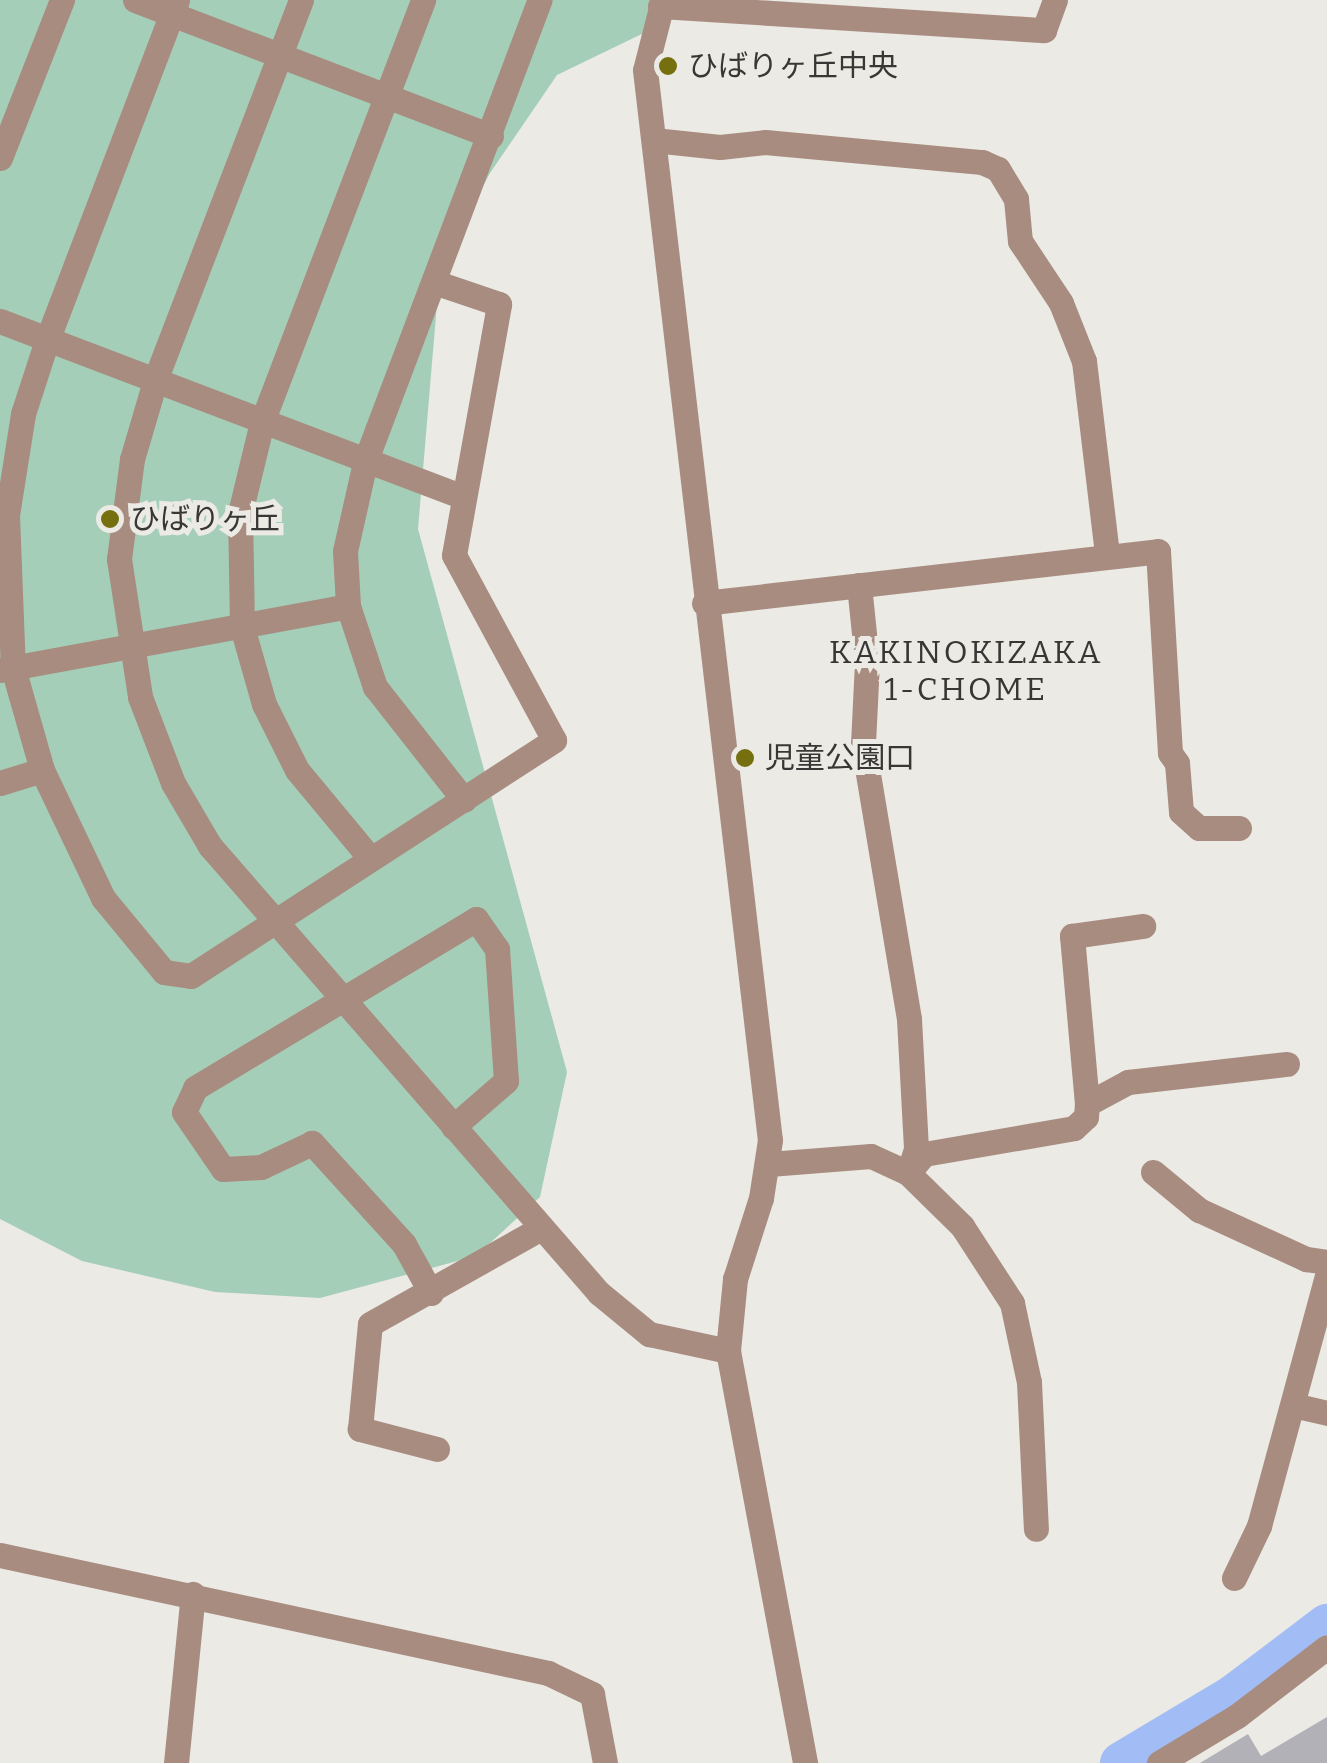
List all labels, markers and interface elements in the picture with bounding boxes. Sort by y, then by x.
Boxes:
place label: ひばりヶ丘中央 [688,48,898,84]
marker: ひばりヶ丘中央 [657,55,679,77]
place label: ひばりヶ丘 [130,501,280,537]
marker: ひばりヶ丘 [99,508,121,530]
district label: KAKINOKIZAKA 1-CHOME [829,634,1103,709]
place label: 児童公園口 [765,740,915,776]
marker: 児童公園口 [734,747,756,769]

